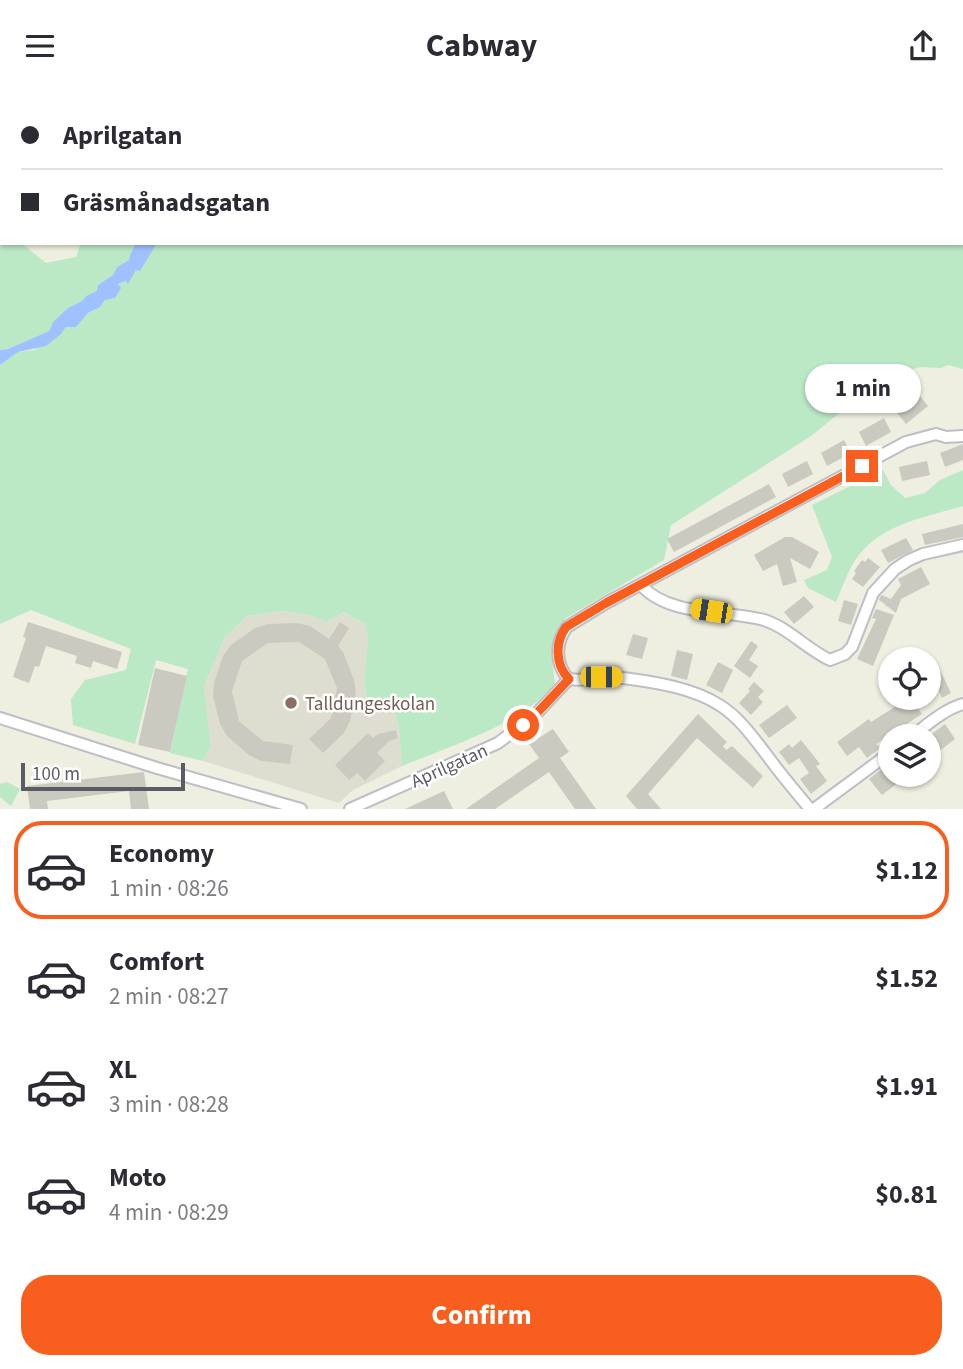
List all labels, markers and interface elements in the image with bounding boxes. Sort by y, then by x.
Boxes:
text: Cabway [426,23,537,69]
icon: menu [21,27,59,65]
icon: share [904,27,942,65]
text: Aprilgatan [63,117,182,154]
text: Gräsmånadsgatan [63,184,270,221]
callout: 1 min [804,365,920,413]
text: 1 min [835,372,891,405]
route end [846,450,878,482]
car [689,597,734,625]
map controls [878,647,941,787]
button: locate [878,647,941,710]
car [581,667,623,688]
place label: Talldungeskolan [305,691,435,718]
marker: Talldungeskolan [283,695,299,711]
route start [507,709,539,741]
button: layers [878,724,941,787]
street label: Aprilgatan [407,737,492,795]
scale bar [21,760,186,792]
text: 100 m [32,761,80,788]
text: Economy [109,835,214,872]
icon: car [25,839,88,902]
text: $1.12 [875,852,938,889]
text: 1 min · 08:26 [109,872,229,905]
text: Comfort [109,943,204,980]
icon: car [25,947,88,1010]
text: $1.52 [875,960,938,997]
text: 2 min · 08:27 [109,980,229,1013]
text: XL [109,1051,137,1088]
icon: car [25,1055,88,1118]
text: $1.91 [875,1068,938,1105]
text: 3 min · 08:28 [109,1088,229,1121]
text: Moto [109,1159,166,1196]
icon: car [25,1163,88,1226]
text: $0.81 [875,1176,938,1213]
text: 4 min · 08:29 [109,1196,229,1229]
button: Confirm [21,1275,942,1355]

